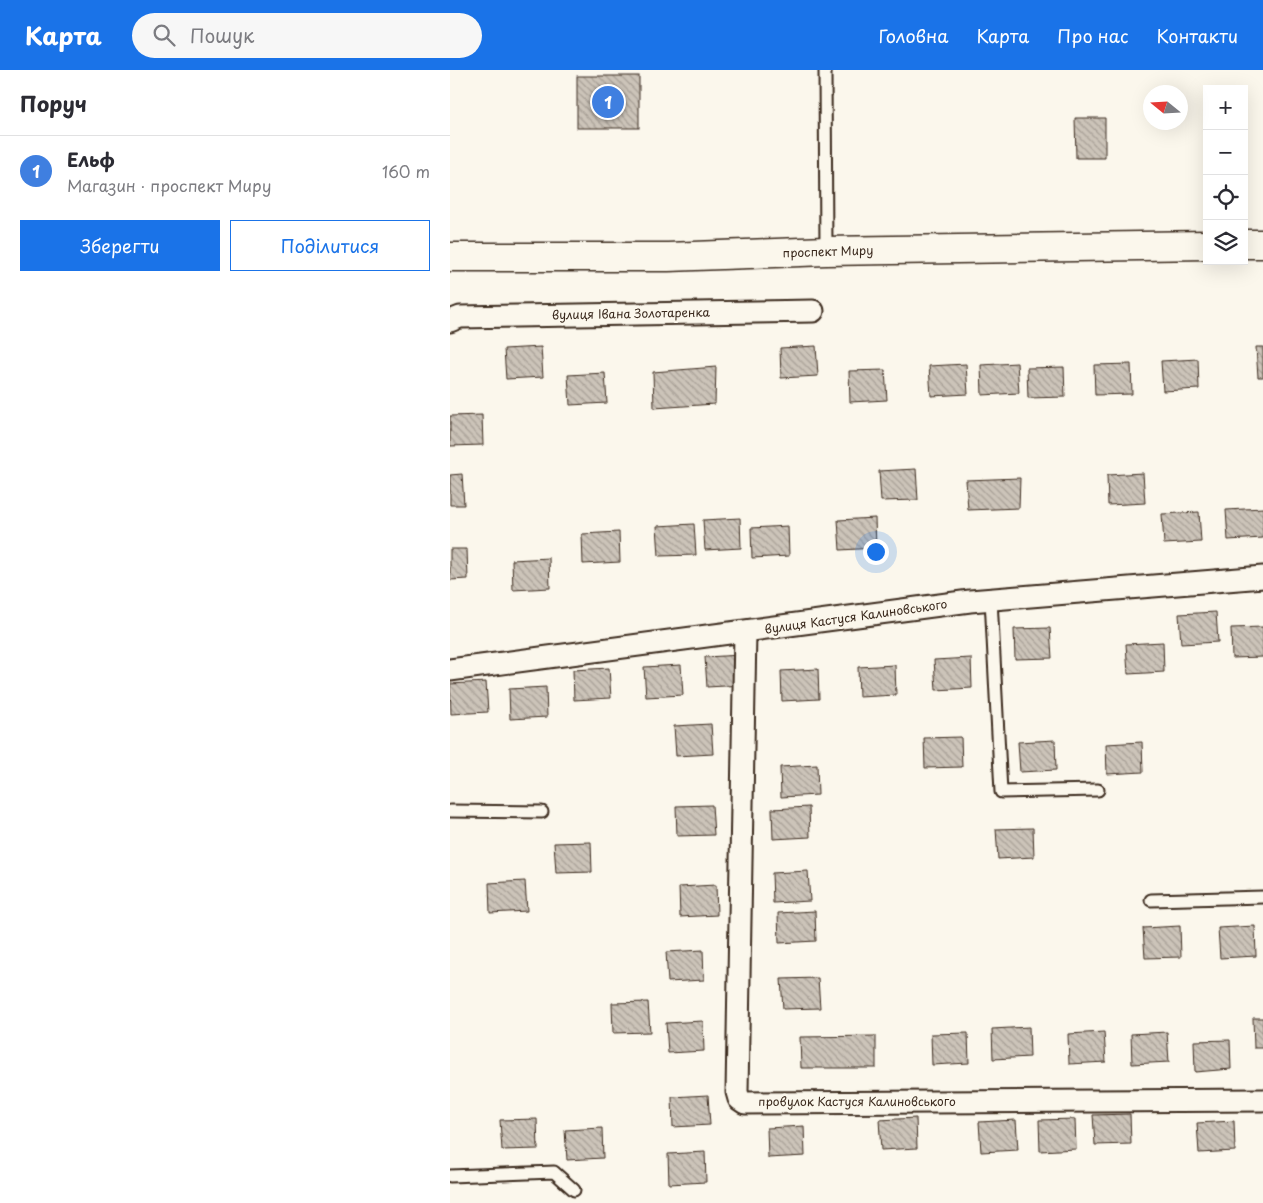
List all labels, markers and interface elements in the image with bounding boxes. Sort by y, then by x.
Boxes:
search box [132,13,482,58]
text: Карта [25,17,102,53]
icon: search [150,21,178,49]
text: Пошук [190,21,254,49]
text: Головна [878,22,948,49]
text: Карта [976,22,1029,49]
text: Про нас [1057,22,1129,49]
text: Контакти [1157,22,1238,49]
pin: 1 [592,83,624,121]
north arrow [1143,85,1188,130]
map controls [1203,85,1248,265]
button: + [1203,85,1248,130]
text: Поруч [20,87,87,119]
button: − [1203,130,1248,175]
text: Ельф [67,145,115,173]
text: 1 [32,159,40,183]
text: 160 m [382,159,430,183]
text: Магазин · проспект Миру [67,173,271,197]
button: locate [1203,175,1248,220]
button: Зберегти [20,220,220,271]
button: Поділитися [230,220,430,271]
button: layers [1203,220,1248,265]
street label: проспект Миру [782,240,874,262]
street label: вулиця Івана Золотаренка [552,303,711,323]
your location [863,539,889,565]
street label: вулиця Кастуся Калиновського [763,594,949,638]
street label: провулок Кастуся Калиновського [758,1092,956,1110]

